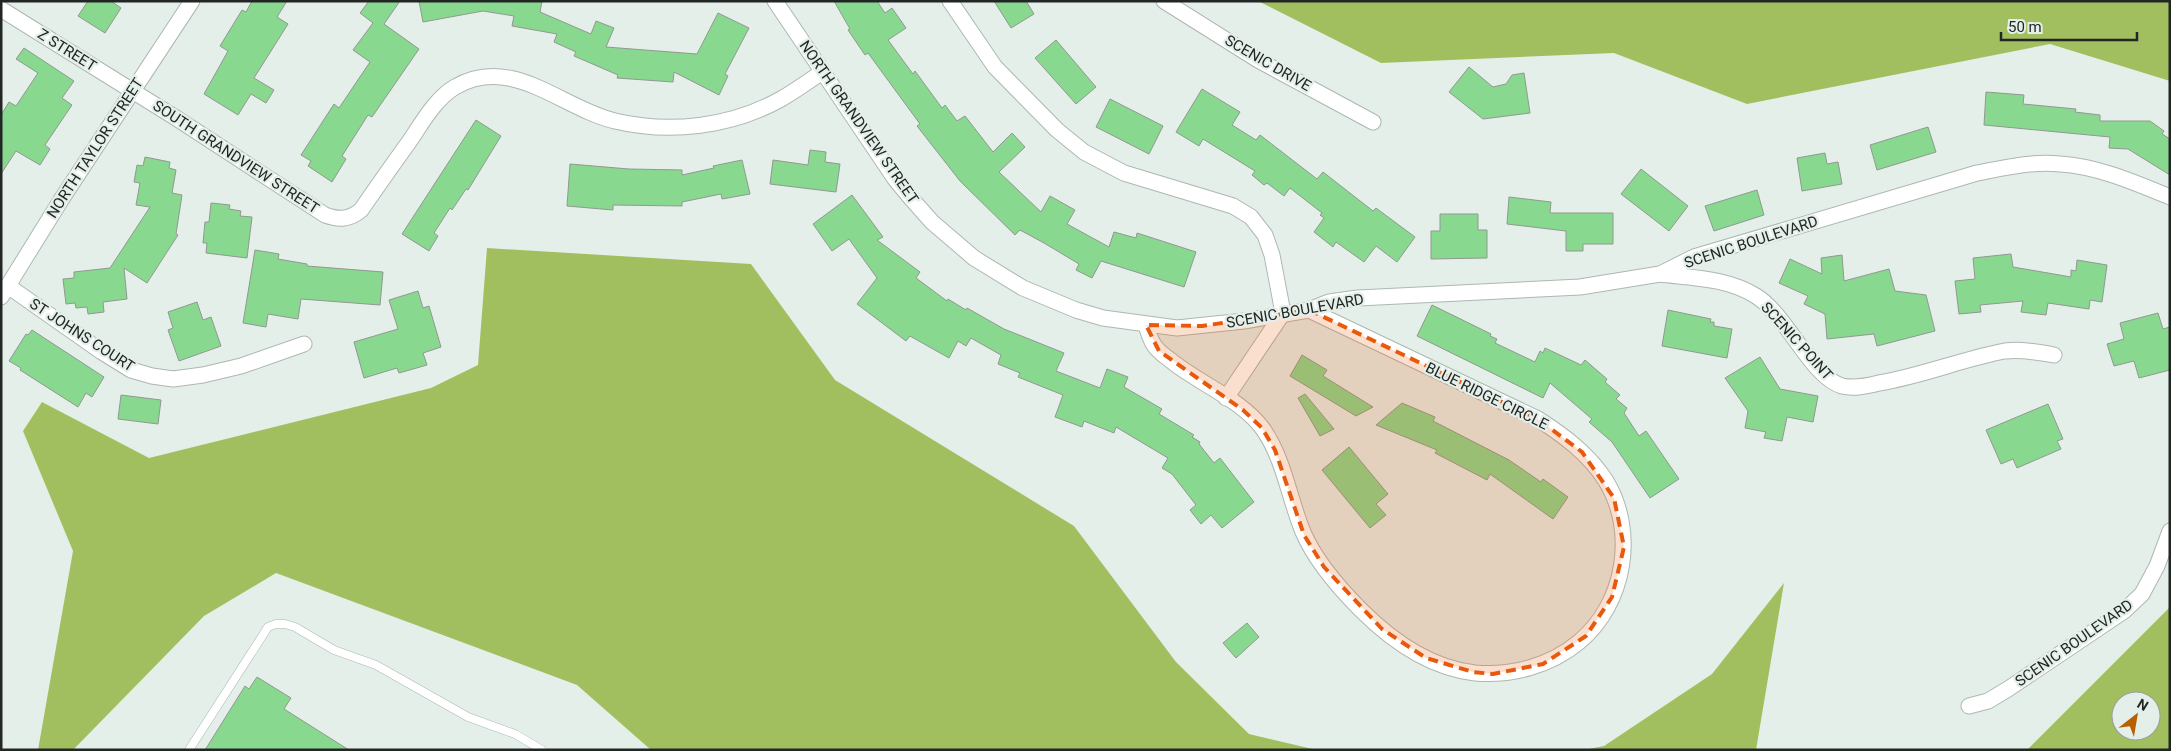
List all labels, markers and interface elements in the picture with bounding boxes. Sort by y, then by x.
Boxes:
scale bar [2001,10,2137,42]
text: 50 m [2008,18,2042,36]
street label: Z STREET [34,25,100,75]
street label: SCENIC DRIVE [1222,31,1315,95]
street label: NORTH GRANDVIEW STREET [796,37,922,207]
street label: NORTH TAYLOR STREET [43,75,147,221]
street label: SOUTH GRANDVIEW STREET [150,97,322,218]
street label: SCENIC BOULEVARD [1682,212,1820,272]
street label: SCENIC BOULEVARD [1225,290,1365,332]
street label: ST JOHNS COURT [26,294,138,376]
street label: SCENIC POINT [1757,298,1837,384]
street label: BLUE RIDGE CIRCLE [1423,359,1552,434]
street label: SCENIC BOULEVARD [2012,596,2136,690]
north arrow [2111,691,2161,741]
text: N [2134,695,2151,714]

